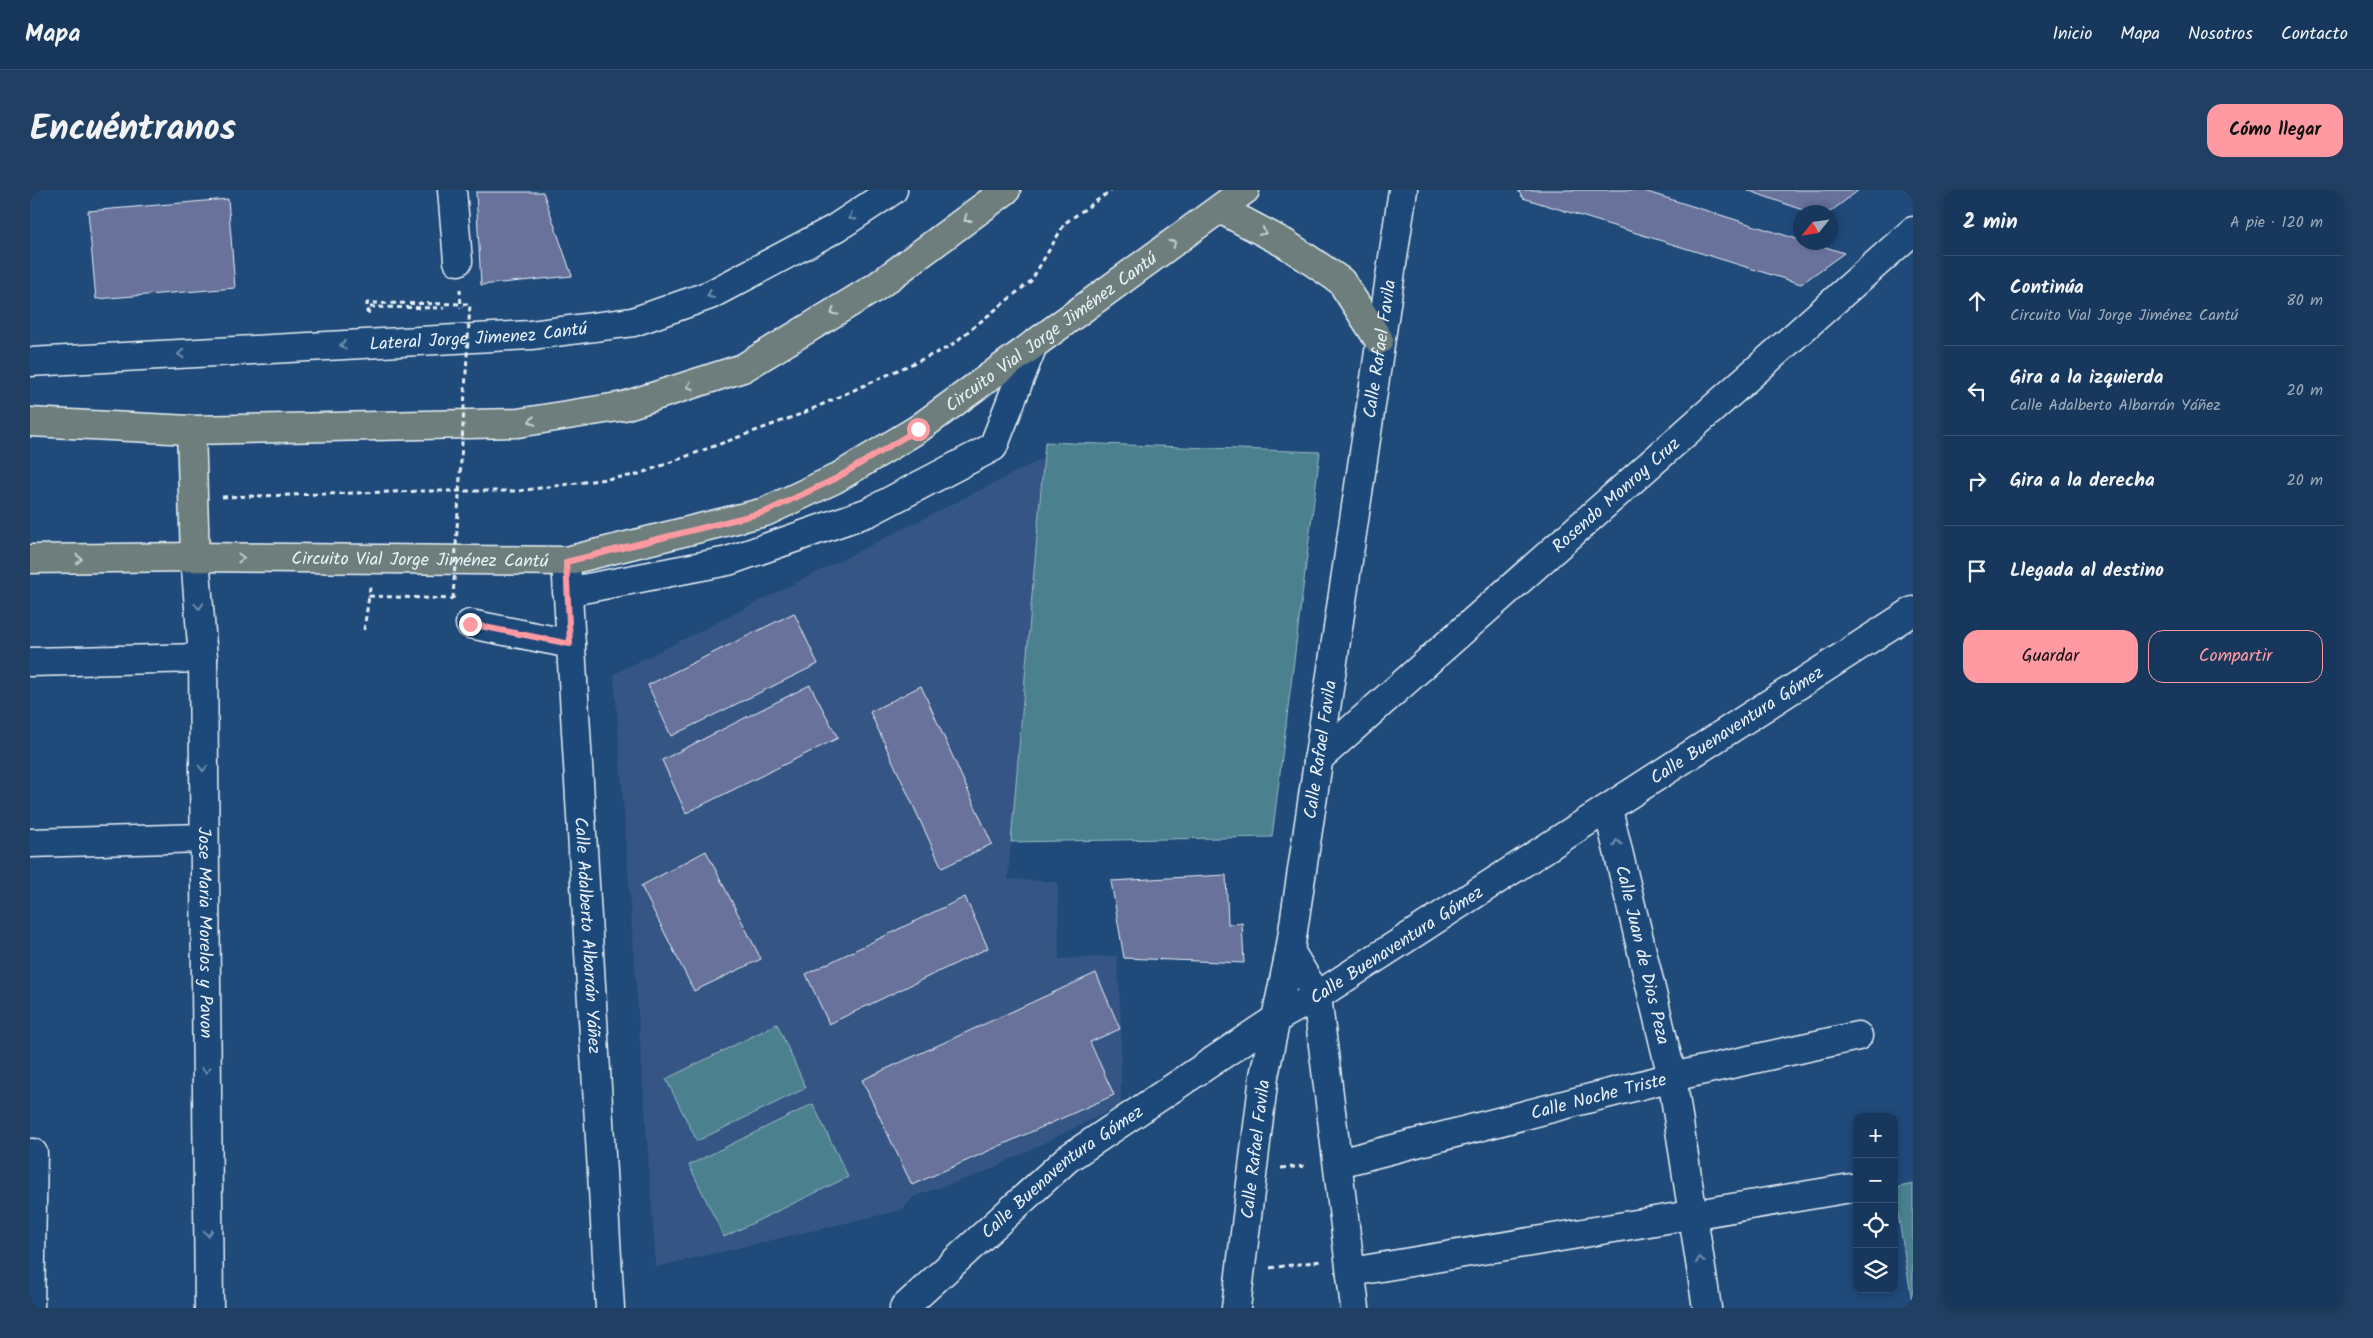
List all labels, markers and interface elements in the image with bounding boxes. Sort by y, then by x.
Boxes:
text: Mapa [25,15,81,54]
text: Inicio [2052,20,2092,49]
text: Mapa [2120,20,2160,49]
text: Nosotros [2188,20,2253,49]
text: Contacto [2281,20,2348,49]
text: Encuéntranos [30,102,236,158]
button: Cómo llegar [2207,104,2343,157]
north arrow [1793,205,1838,250]
text: 2 min [1963,206,2018,239]
text: A pie · 120 m [2230,210,2323,235]
one-way arrow [849,211,858,221]
one-way arrow [963,213,973,222]
one-way arrow [1258,225,1267,235]
one-way arrow [1167,240,1177,249]
street label: Circuito Vial Jorge Jiménez Cantú [940,245,1165,421]
text: Continúa [2010,273,2084,303]
street label: Calle Rafael Favila [1356,278,1406,421]
icon: ahead [1963,287,1991,315]
one-way arrow [706,288,715,299]
text: 80 m [2286,288,2323,313]
text: Circuito Vial Jorge Jiménez Cantú [2010,303,2238,328]
one-way arrow [830,306,839,316]
street label: Lateral Jorge Jimenez Cantú [369,315,589,360]
one-way arrow [339,340,347,351]
one-way arrow [176,348,184,359]
text: Gira a la izquierda [2010,363,2163,393]
icon: left [1963,377,1991,405]
text: 20 m [2287,378,2323,403]
one-way arrow [686,380,695,390]
text: Calle Adalberto Albarrán Yáñez [2010,393,2221,418]
one-way arrow [527,415,535,426]
route start [907,418,930,441]
street label: Rosendo Monroy Cruz [1546,431,1688,561]
text: Gira a la derecha [2010,466,2155,496]
icon: right [1963,467,1991,495]
text: 20 m [2287,468,2323,493]
street label: Circuito Vial Jorge Jiménez Cantú [291,545,549,577]
one-way arrow [237,552,245,563]
one-way arrow [75,554,83,564]
text: Llegada al destino [2010,556,2164,586]
icon: arrive [1963,557,1991,585]
one-way arrow [193,602,204,610]
route end [459,613,482,636]
button: Guardar [1963,630,2138,683]
button: Compartir [2148,630,2323,683]
street label: Calle Buenaventura Gómez [1645,659,1830,793]
street label: Calle Rafael Favila [1297,678,1346,821]
one-way arrow [198,764,208,772]
street label: Calle Adalberto Albarrán Yáñez [565,816,608,1055]
street label: Jose Maria Morelos y Pavon [189,827,220,1039]
one-way arrow [1612,840,1622,848]
street label: Calle Juan de Dios Peza [1606,863,1677,1048]
street label: Calle Buenaventura Gómez [1305,879,1490,1013]
street label: Calle Noche Triste [1528,1066,1670,1129]
one-way arrow [201,1067,211,1075]
street label: Calle Rafael Favila [1234,1078,1279,1221]
street label: Calle Buenaventura Gómez [975,1099,1150,1247]
map controls [1853,1113,1898,1293]
button: + [1853,1113,1898,1158]
button: − [1853,1158,1898,1203]
button: locate [1853,1203,1898,1248]
one-way arrow [203,1230,213,1237]
button: layers [1853,1248,1898,1293]
one-way arrow [1695,1255,1705,1264]

